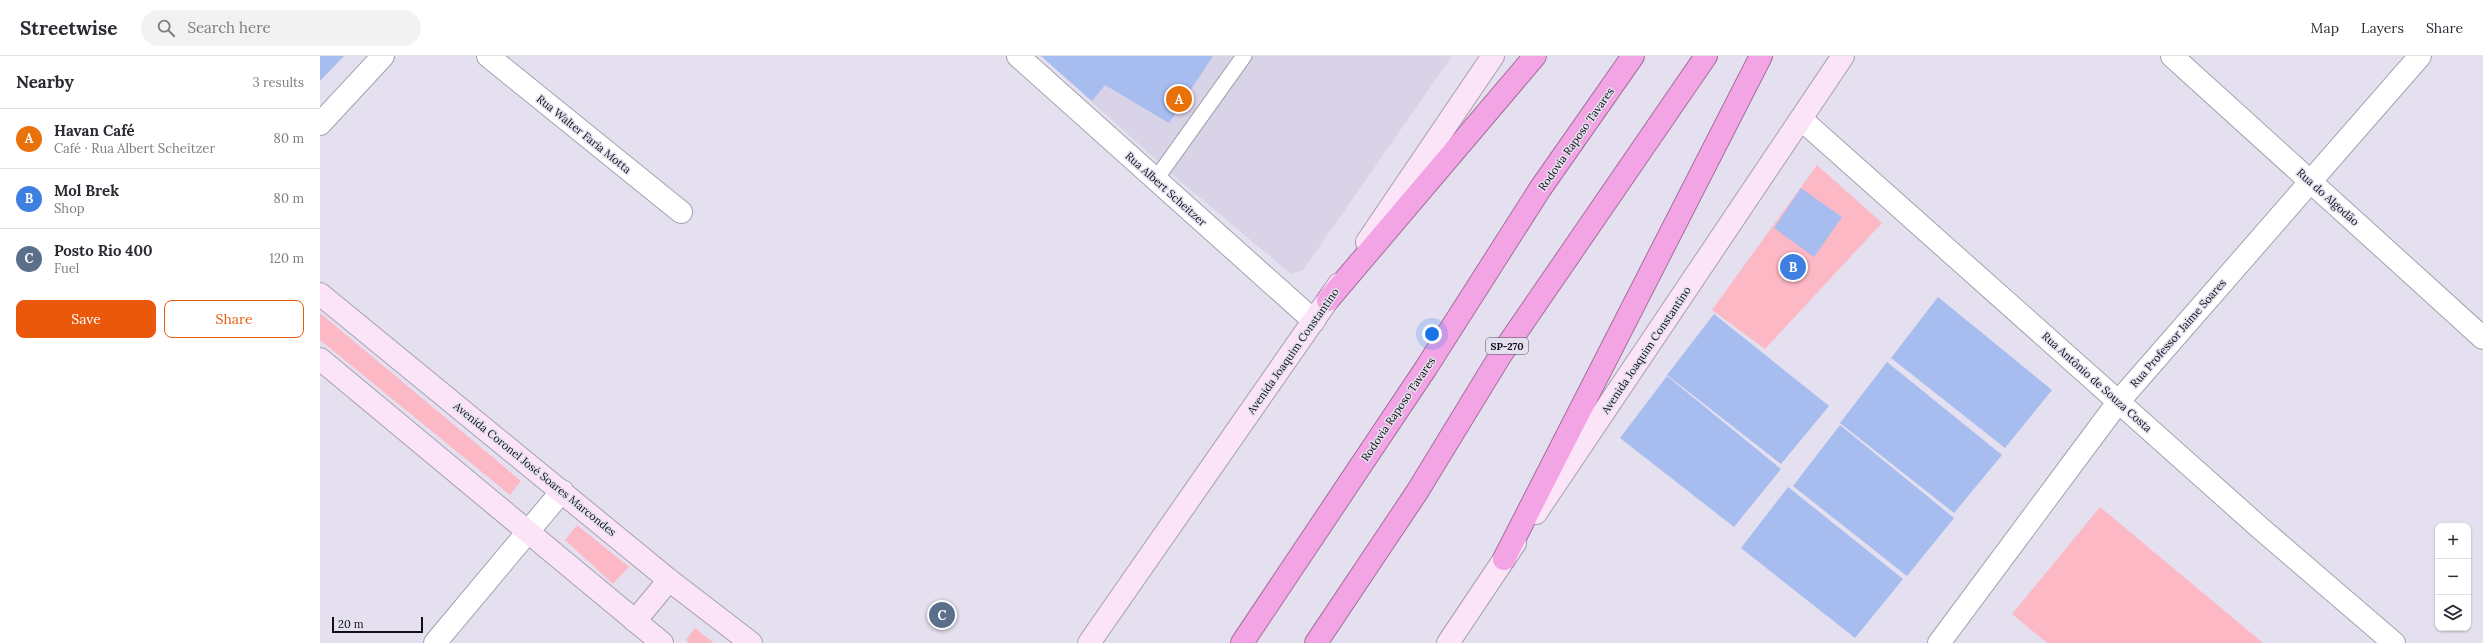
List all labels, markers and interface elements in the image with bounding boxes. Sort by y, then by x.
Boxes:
search box [141,10,421,46]
text: Streetwise [20,16,117,40]
icon: search [155,17,177,39]
text: Search here [187,18,271,37]
text: Map [2311,19,2339,37]
text: Layers [2361,19,2404,37]
text: Share [2426,19,2463,37]
text: Nearby [16,71,74,93]
text: 3 results [252,74,304,91]
pin: A [1166,84,1192,114]
street label: Rodovia Raposo Tavares [1535,85,1617,193]
street label: Rua Walter Faria Motta [534,92,634,177]
text: Havan Café [54,121,135,140]
text: A [25,130,33,147]
text: 80 m [274,130,304,147]
text: Café · Rua Albert Scheitzer [54,140,215,157]
street label: Rua Albert Scheitzer [1122,149,1210,229]
street label: Rua do Algodão [2294,165,2362,229]
text: Mol Brek [54,181,119,200]
text: B [25,190,33,207]
text: 80 m [274,190,304,207]
text: Shop [54,200,85,217]
text: Posto Rio 400 [54,241,153,260]
text: C [25,250,33,267]
text: 120 m [269,250,304,267]
pin: B [1780,252,1806,282]
text: Fuel [54,260,79,277]
street label: Rua Professor Jaime Soares [2127,276,2229,390]
street label: Avenida Joaquim Constantino [1597,284,1694,417]
street label: Avenida Joaquim Constantino [1243,285,1342,418]
button: Save [16,300,156,338]
button: Share [164,300,304,338]
your location [1422,324,1442,344]
street label: Rua Antônio de Souza Costa [2039,329,2155,435]
road number: SP-270 [1486,338,1528,354]
street label: Rodovia Raposo Tavares [1358,354,1438,464]
street label: Avenida Coronel José Soares Marcondes [450,398,619,539]
map controls [2435,523,2471,631]
button: + [2435,523,2471,559]
button: − [2435,559,2471,595]
button: layers [2435,595,2471,631]
pin: C [929,600,955,630]
scale bar [332,615,423,634]
text: 20 m [338,617,363,631]

